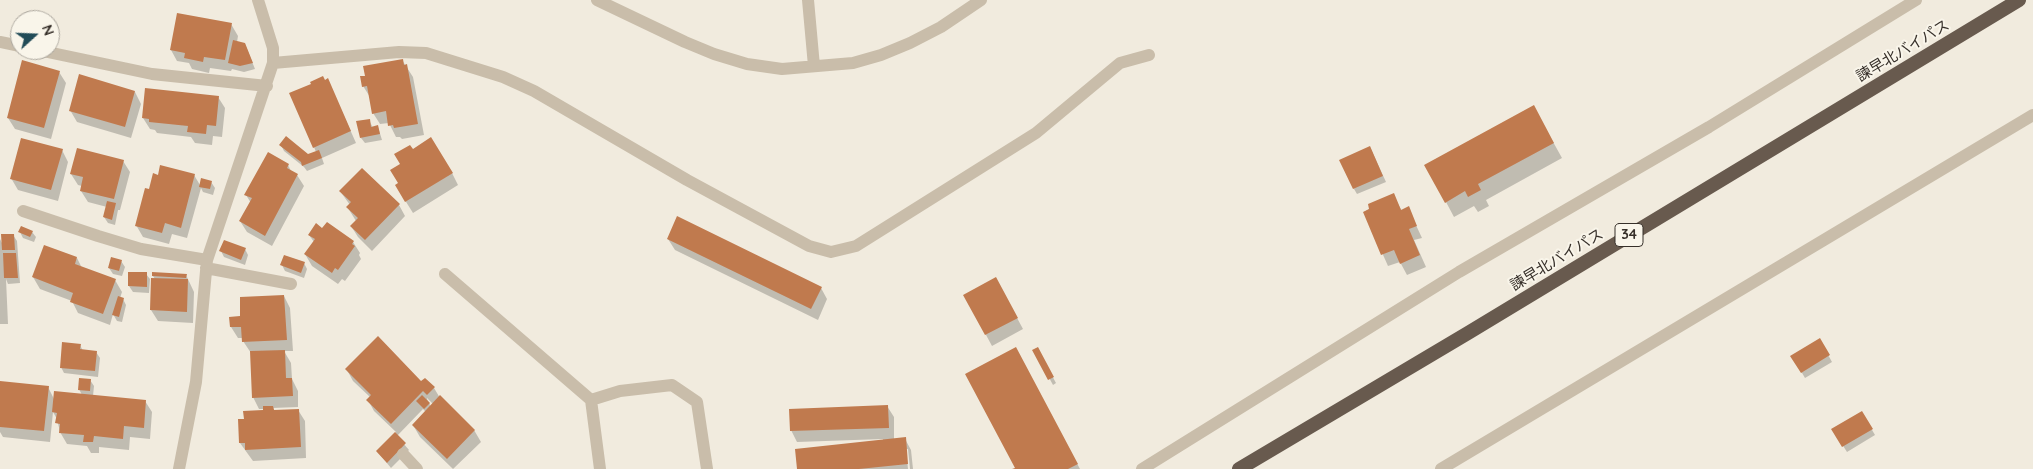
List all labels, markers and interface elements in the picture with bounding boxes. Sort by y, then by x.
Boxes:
north arrow [10,10,60,60]
street label: 諫早北バイパス [1853,16,1953,86]
text: N [38,22,58,38]
road number: 34 [1615,224,1643,246]
street label: 諫早北バイパス [1507,225,1607,295]

